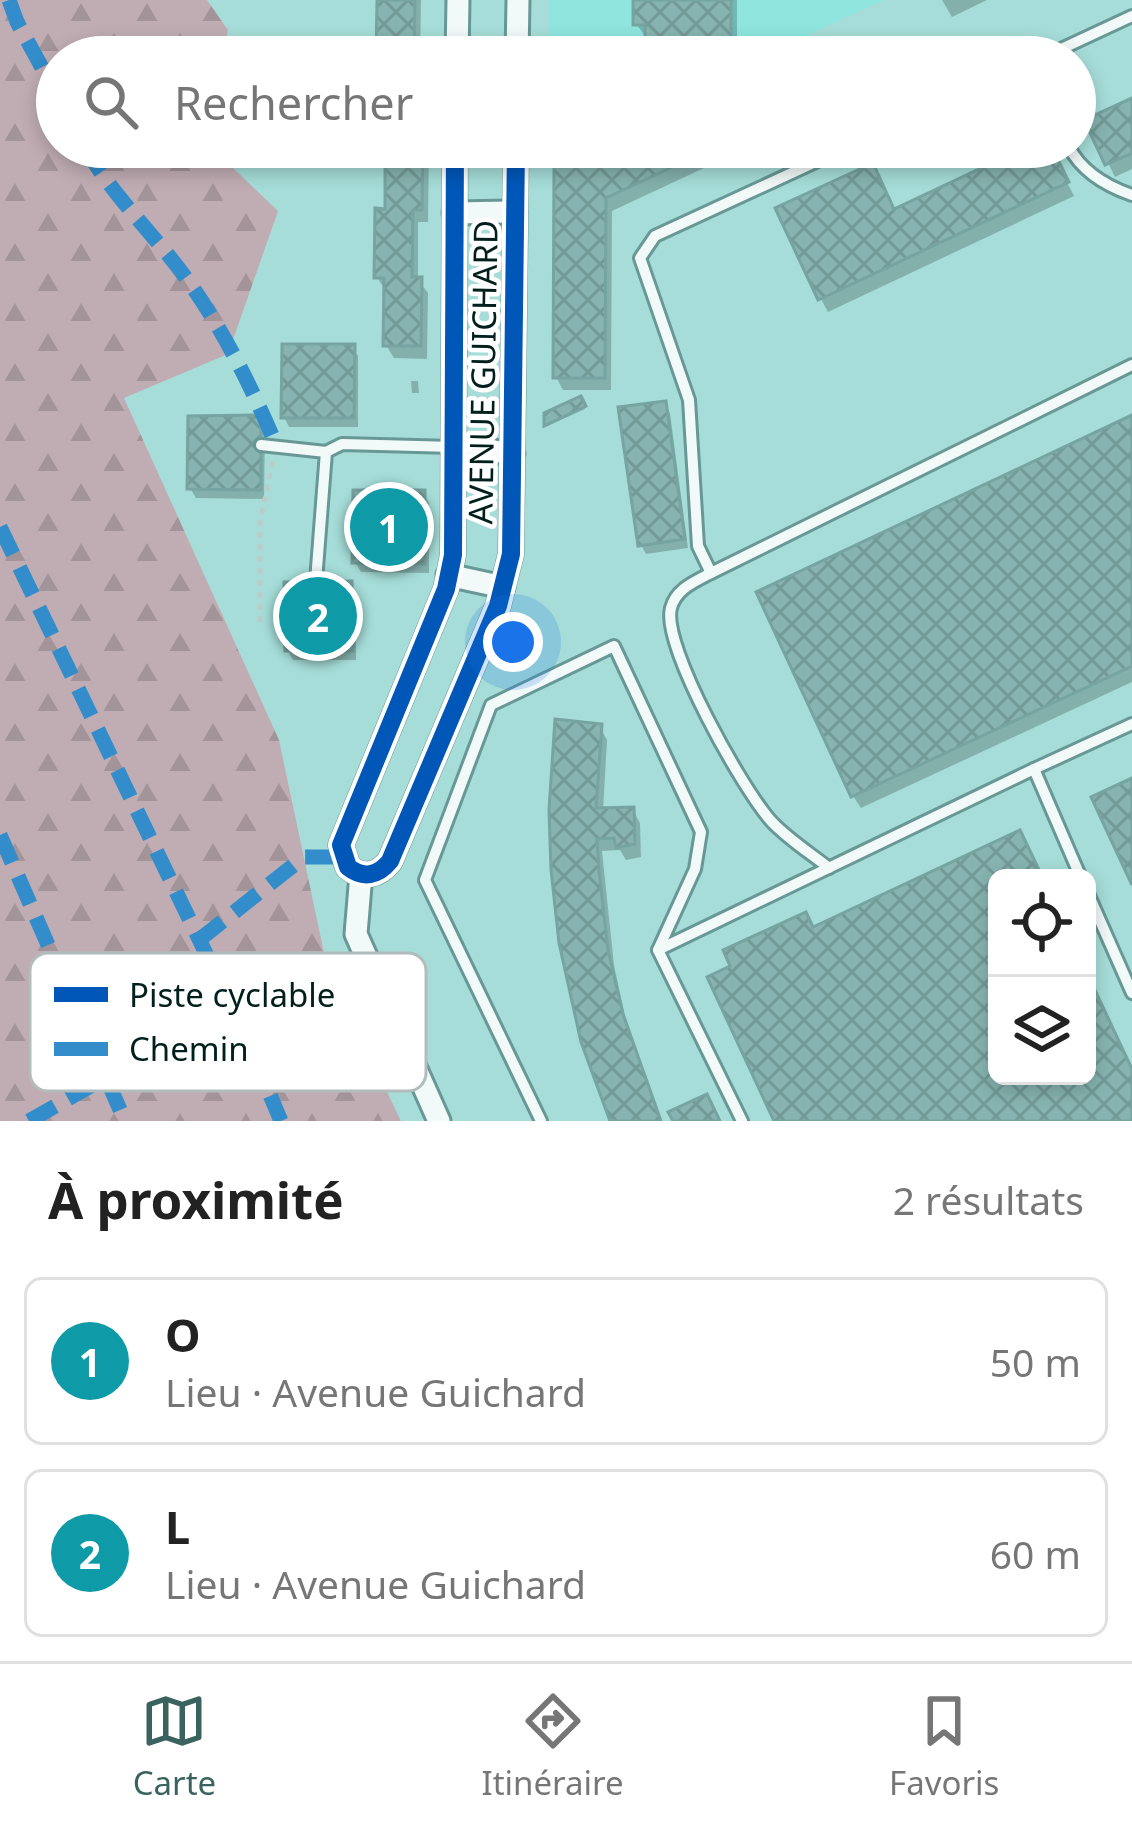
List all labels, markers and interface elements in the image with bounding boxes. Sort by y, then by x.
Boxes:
search box [36,36,1096,168]
icon: search [78,69,144,135]
text: Rechercher [174,72,413,133]
street label: AVENUE GUICHARD [457,219,508,525]
pin: 1 [350,482,428,572]
pin: 2 [279,571,357,661]
your location [483,612,543,672]
map controls [988,869,1096,1085]
button: locate [988,869,1096,977]
legend [30,953,426,1091]
text: Piste cyclable [129,972,335,1017]
button: layers [988,977,1096,1085]
text: Chemin [129,1026,249,1071]
text: À proximité [48,1164,344,1234]
text: 2 résultats [893,1173,1084,1226]
text: O [165,1304,201,1365]
text: 1 [79,1335,101,1388]
text: 50 m [990,1335,1081,1388]
text: Lieu · Avenue Guichard [165,1365,586,1418]
text: L [165,1496,190,1557]
text: 2 [79,1527,101,1580]
text: 60 m [990,1527,1081,1580]
text: Lieu · Avenue Guichard [165,1557,586,1610]
tab: Carte [133,1688,216,1805]
tab: Itinéraire [482,1688,624,1805]
tab: Favoris [889,1688,999,1805]

